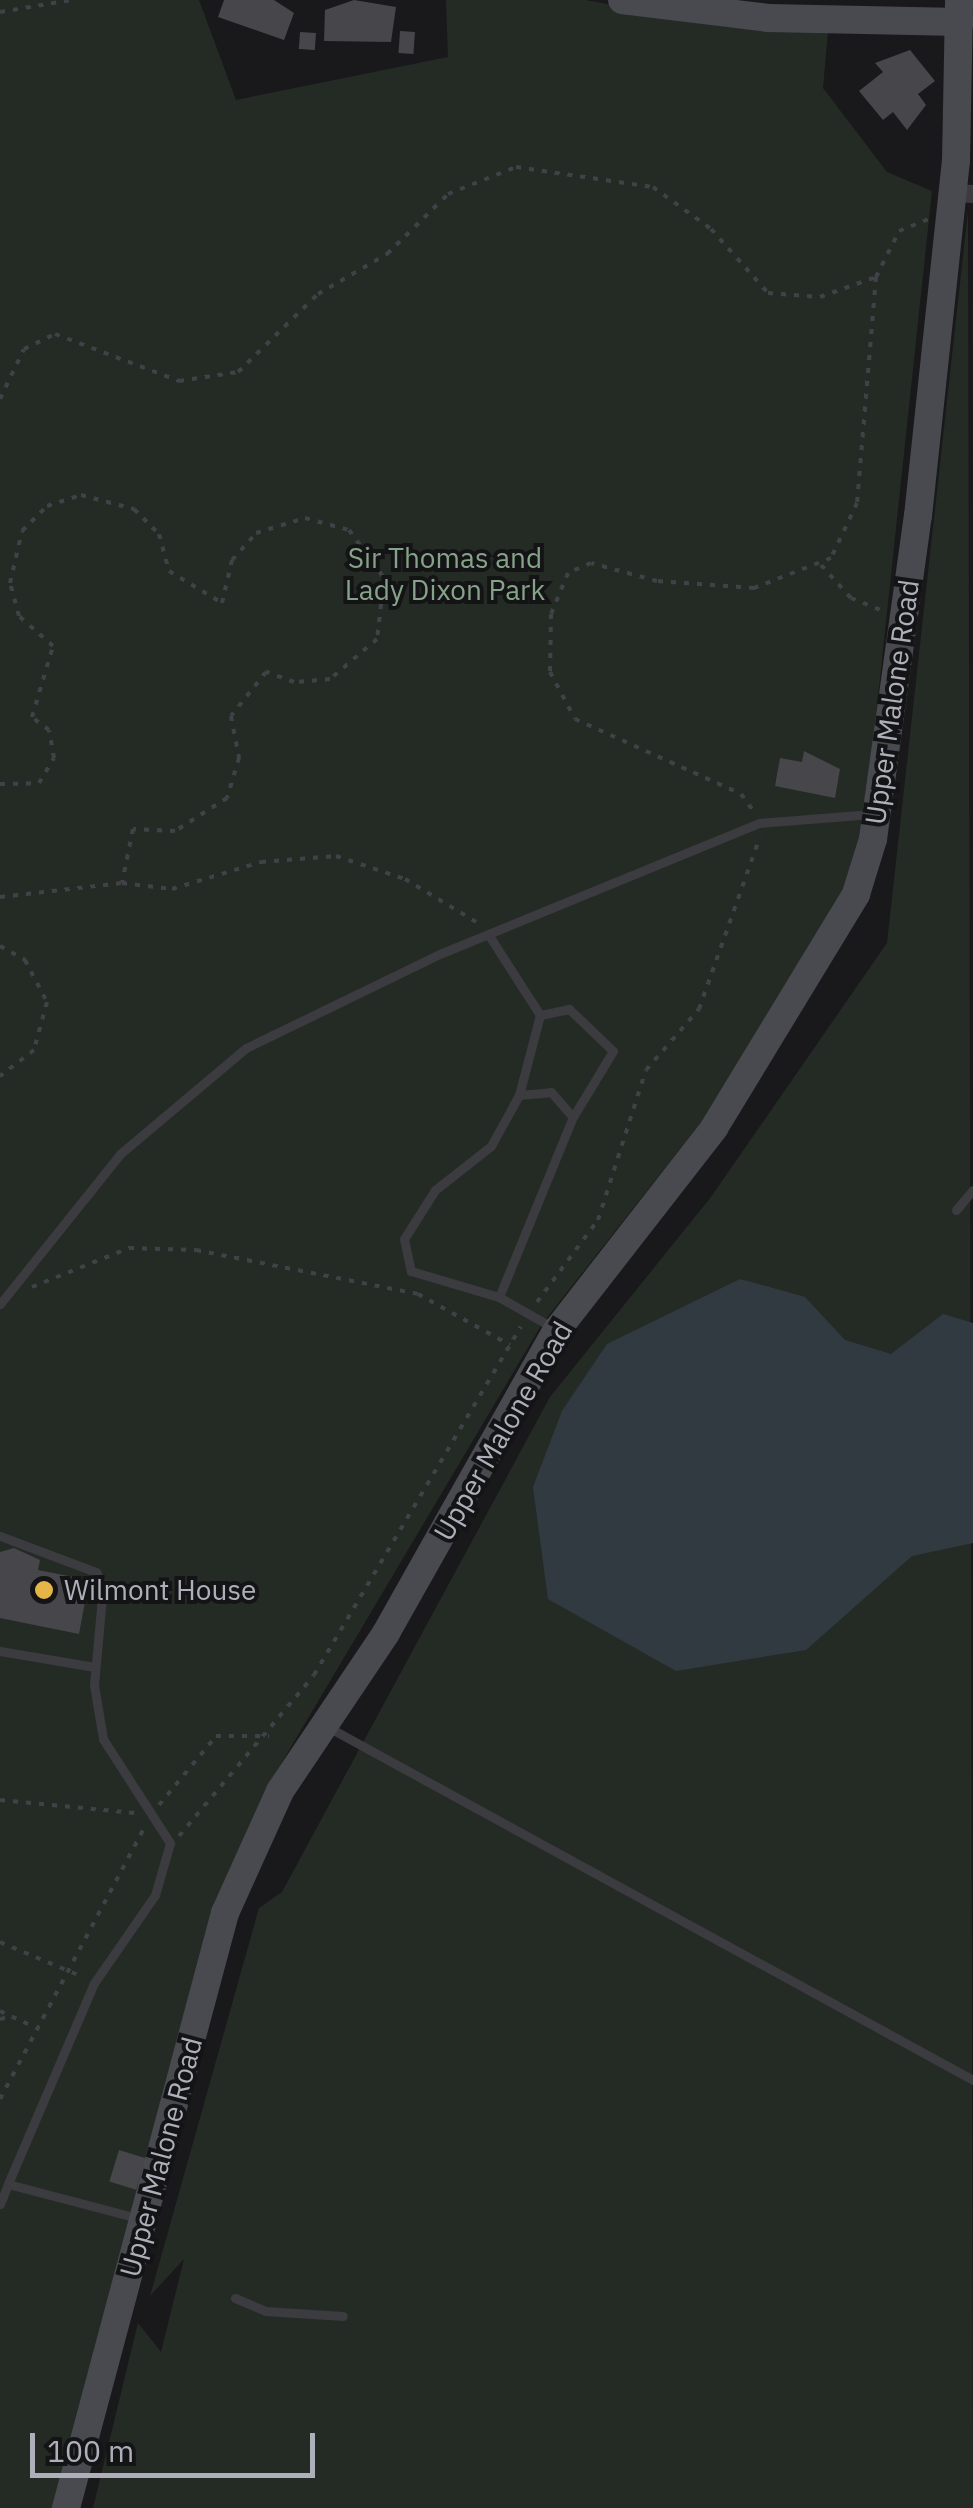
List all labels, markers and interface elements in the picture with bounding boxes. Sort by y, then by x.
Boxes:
park label: Sir Thomas and Lady Dixon Park [345,541,545,607]
street label: Upper Malone Road [858,577,926,827]
street label: Upper Malone Road [427,1316,579,1546]
place label: Wilmont House [64,1573,256,1607]
marker: Wilmont House [33,1579,55,1601]
street label: Upper Malone Road [113,2033,209,2281]
scale bar [35,2413,320,2475]
text: 100 m [47,2431,134,2470]

